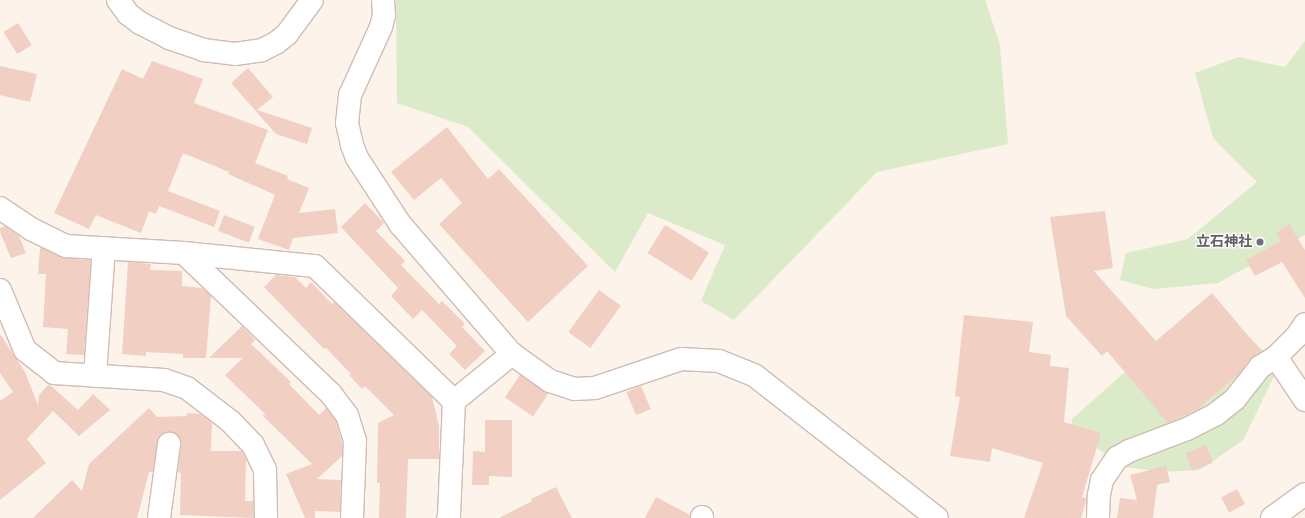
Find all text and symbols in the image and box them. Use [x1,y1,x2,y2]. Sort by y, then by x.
place label: 立石神社 [1196,234,1252,250]
marker: 立石神社 [1255,237,1265,247]

